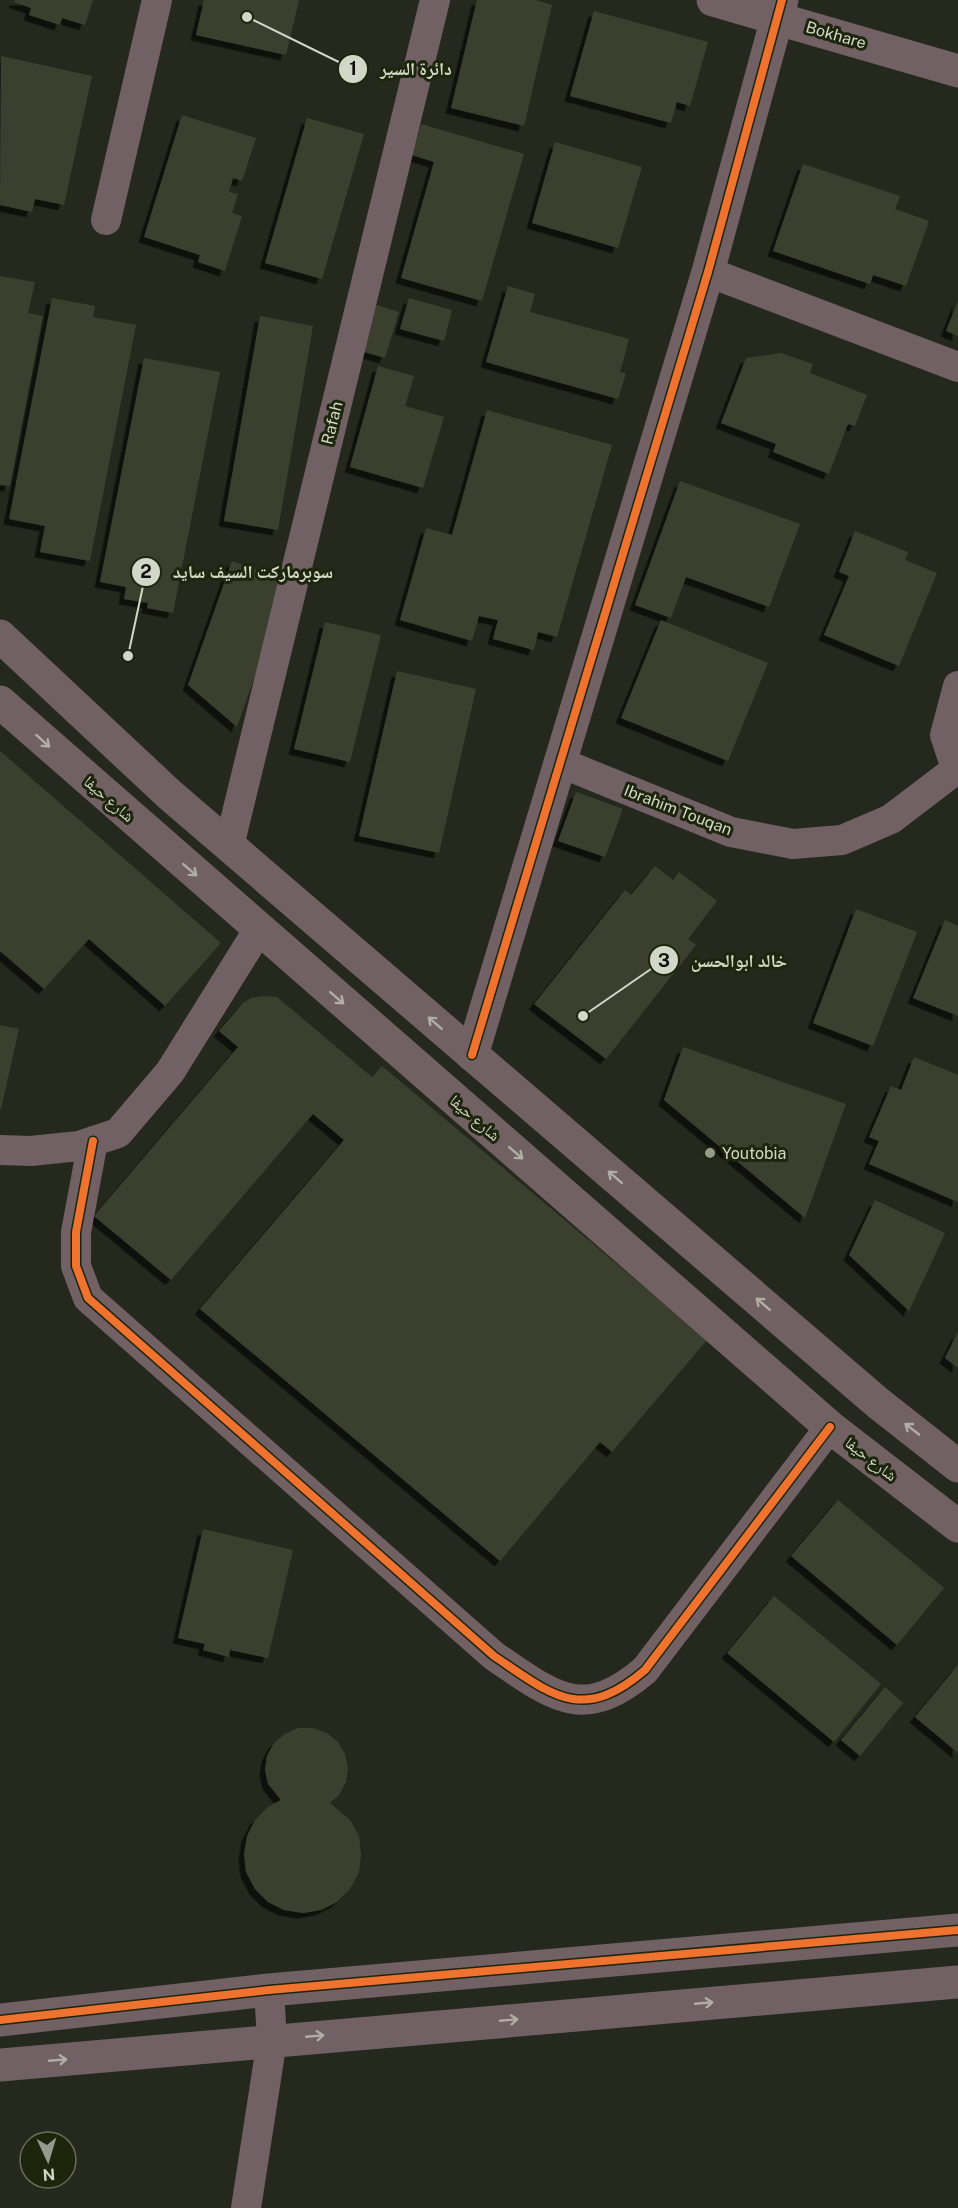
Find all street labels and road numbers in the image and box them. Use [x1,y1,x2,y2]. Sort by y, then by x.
street label: Bokhare [804,17,868,53]
street label: Rafah [317,399,347,447]
street label: شارع حيفا [79,772,138,827]
street label: Ibrahim Touqan [621,781,735,839]
street label: شارع حيفا [445,1091,504,1146]
street label: شارع حيفا [841,1433,901,1486]

